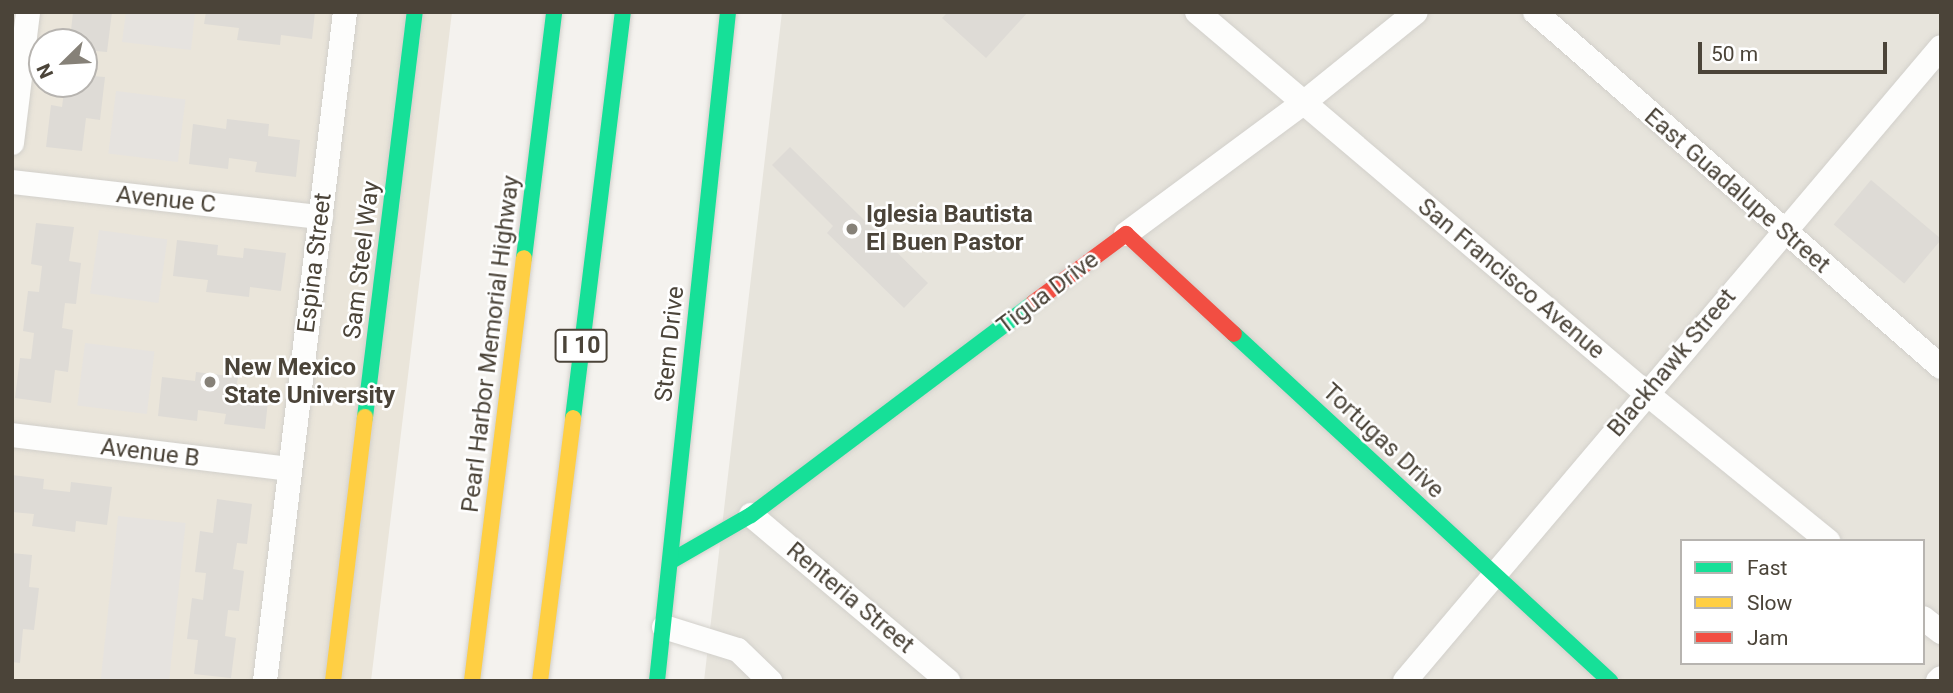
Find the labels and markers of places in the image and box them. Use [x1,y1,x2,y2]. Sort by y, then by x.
place label: Iglesia Bautista El Buen Pastor [866,201,1033,257]
marker: Iglesia Bautista El Buen Pastor [844,221,860,237]
place label: New Mexico State University [224,354,395,410]
marker: New Mexico State University [202,374,218,390]

